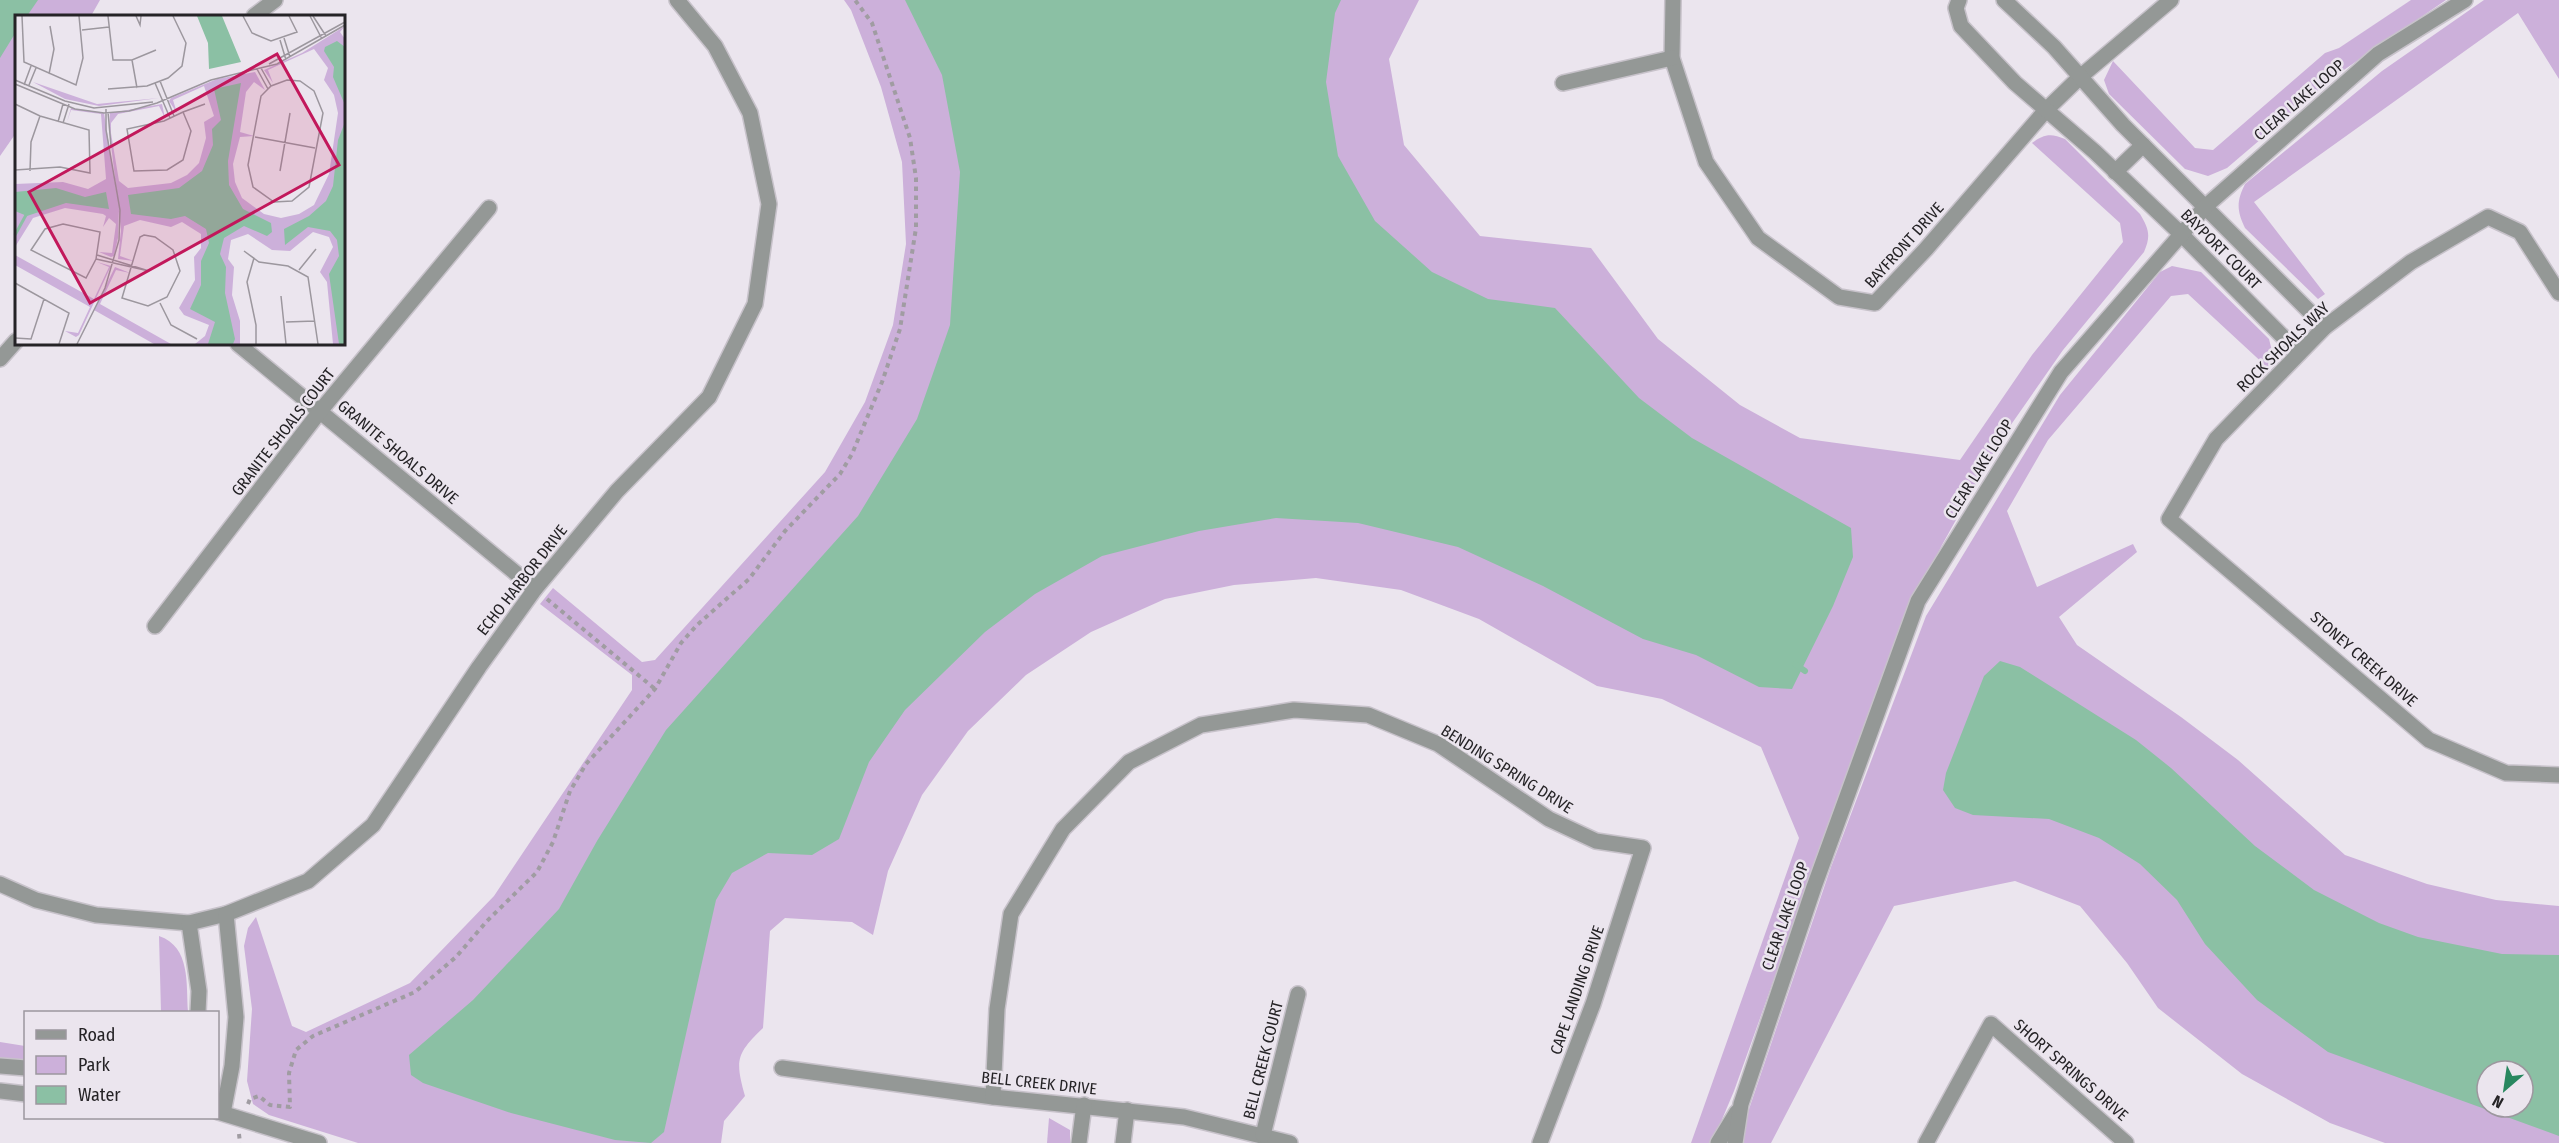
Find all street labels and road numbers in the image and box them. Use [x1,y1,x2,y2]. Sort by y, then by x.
street label: CLEAR LAKE LOOP [2250,56,2348,144]
street label: BAYFRONT DRIVE [1861,198,1947,292]
street label: BAYPORT COURT [2177,205,2265,293]
street label: ROCK SHOALS WAY [2233,298,2333,396]
street label: GRANITE SHOALS COURT [227,364,339,499]
street label: GRANITE SHOALS DRIVE [334,396,462,508]
street label: CLEAR LAKE LOOP [1941,416,2017,522]
street label: ECHO HARBOR DRIVE [473,521,571,639]
street label: STONEY CREEK DRIVE [2307,607,2421,711]
street label: BENDING SPRING DRIVE [1438,721,1576,817]
street label: CLEAR LAKE LOOP [1758,859,1812,973]
street label: CAPE LANDING DRIVE [1546,923,1608,1057]
street label: BELL CREEK COURT [1239,998,1287,1121]
street label: SHORT SPRINGS DRIVE [2010,1015,2132,1125]
street label: BELL CREEK DRIVE [980,1067,1098,1099]

